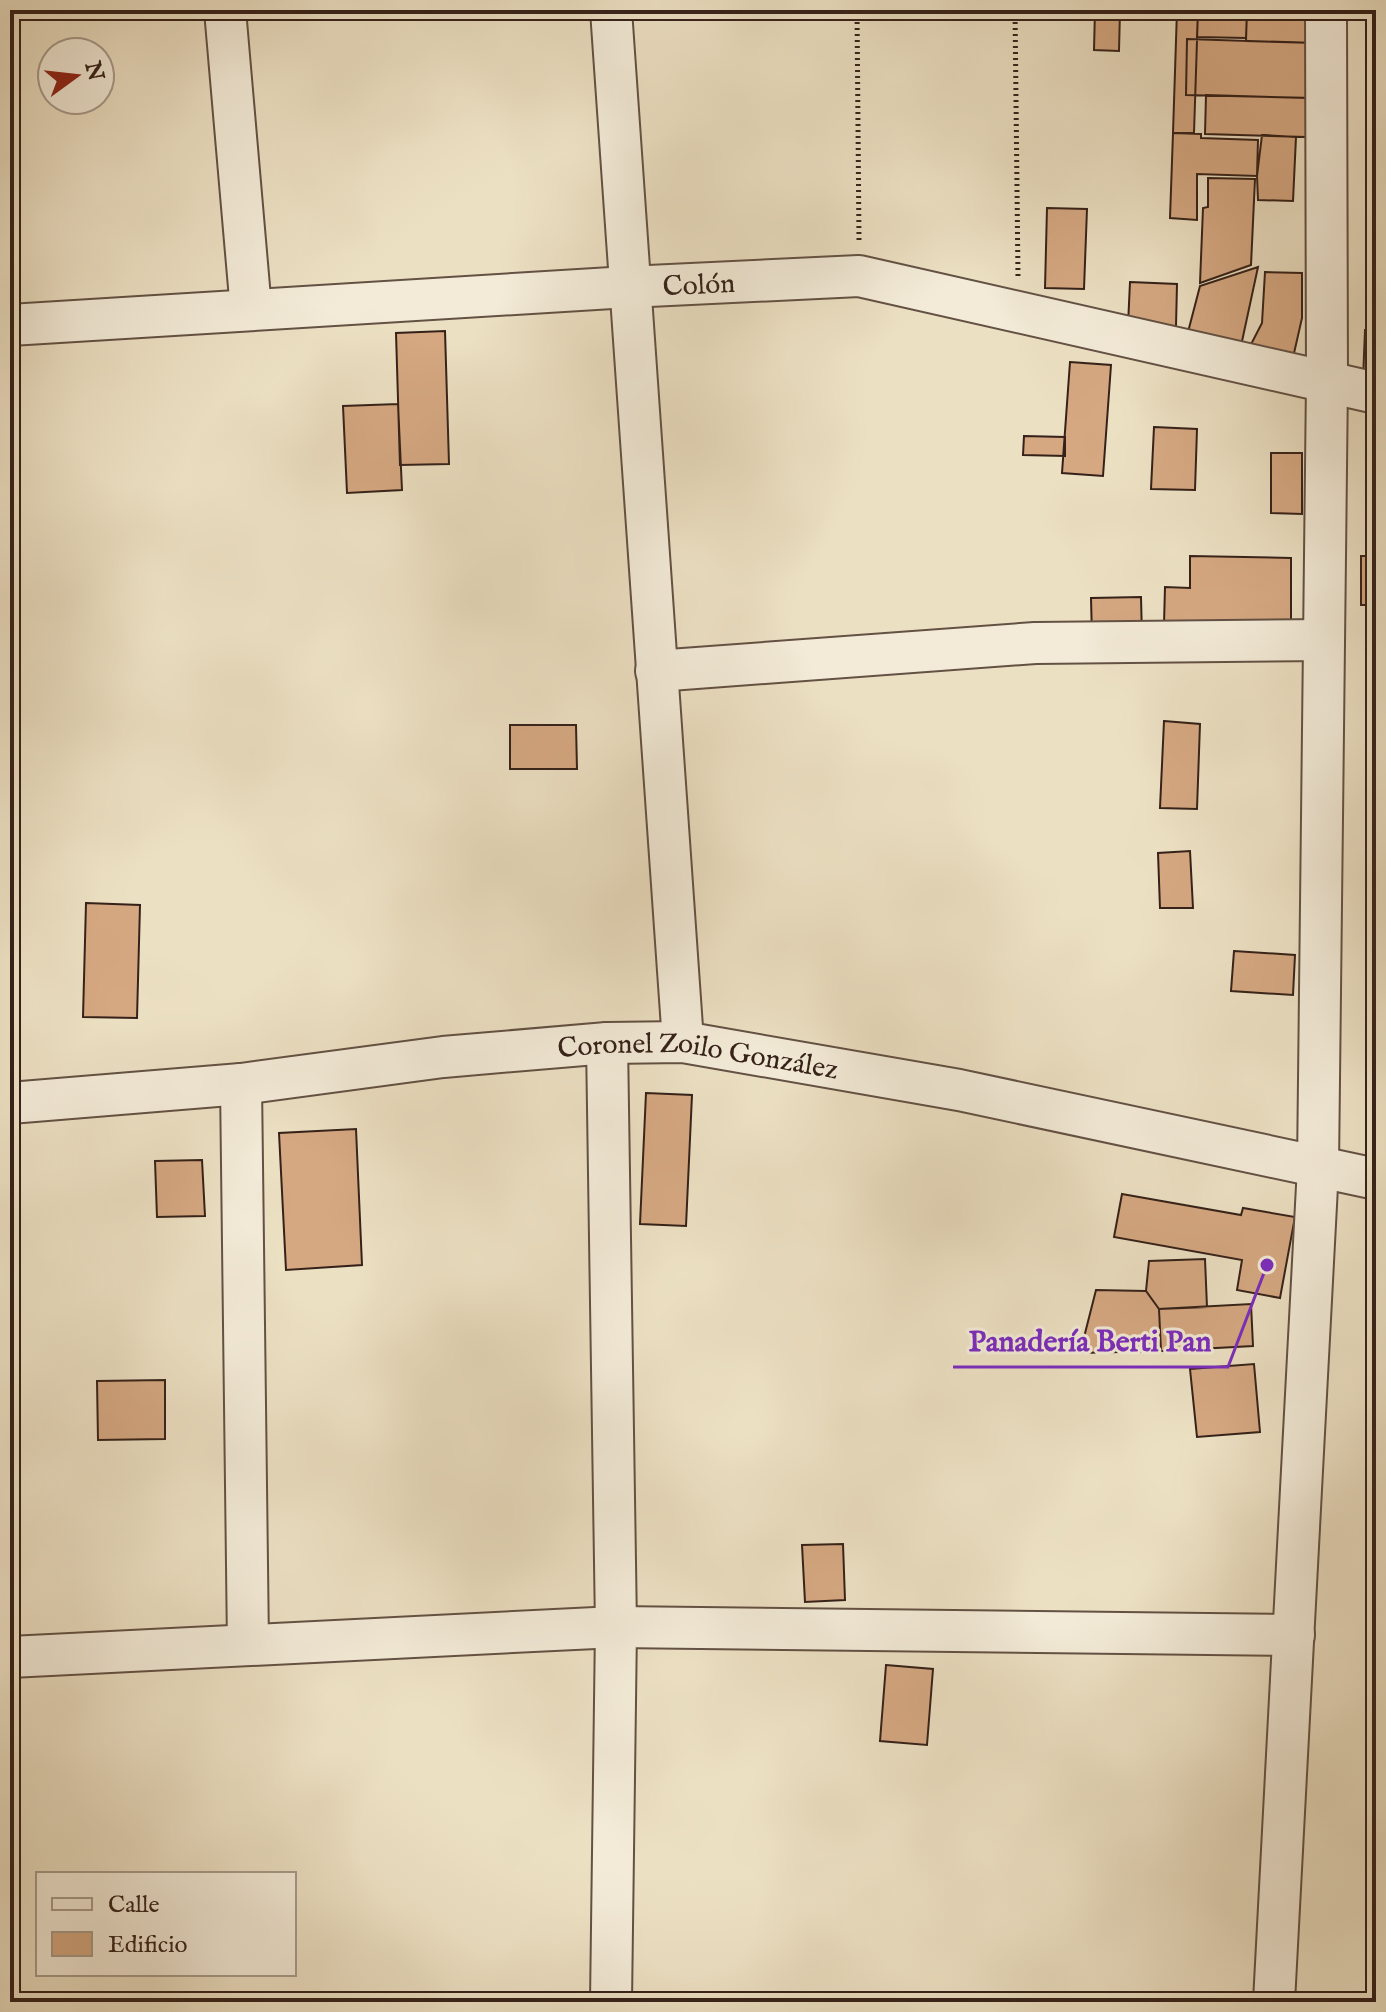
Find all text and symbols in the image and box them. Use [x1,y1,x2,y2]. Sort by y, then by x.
north arrow [36,36,116,116]
text: N [77,58,109,84]
street label: Colón [662,267,736,305]
street label: Coronel Zoilo González [556,1026,841,1089]
callout: Panadería Berti Pan [953,1313,1228,1367]
text: Panadería Berti Pan [969,1324,1212,1362]
legend [36,1872,296,1976]
text: Calle [108,1890,160,1921]
text: Edificio [108,1930,187,1961]

